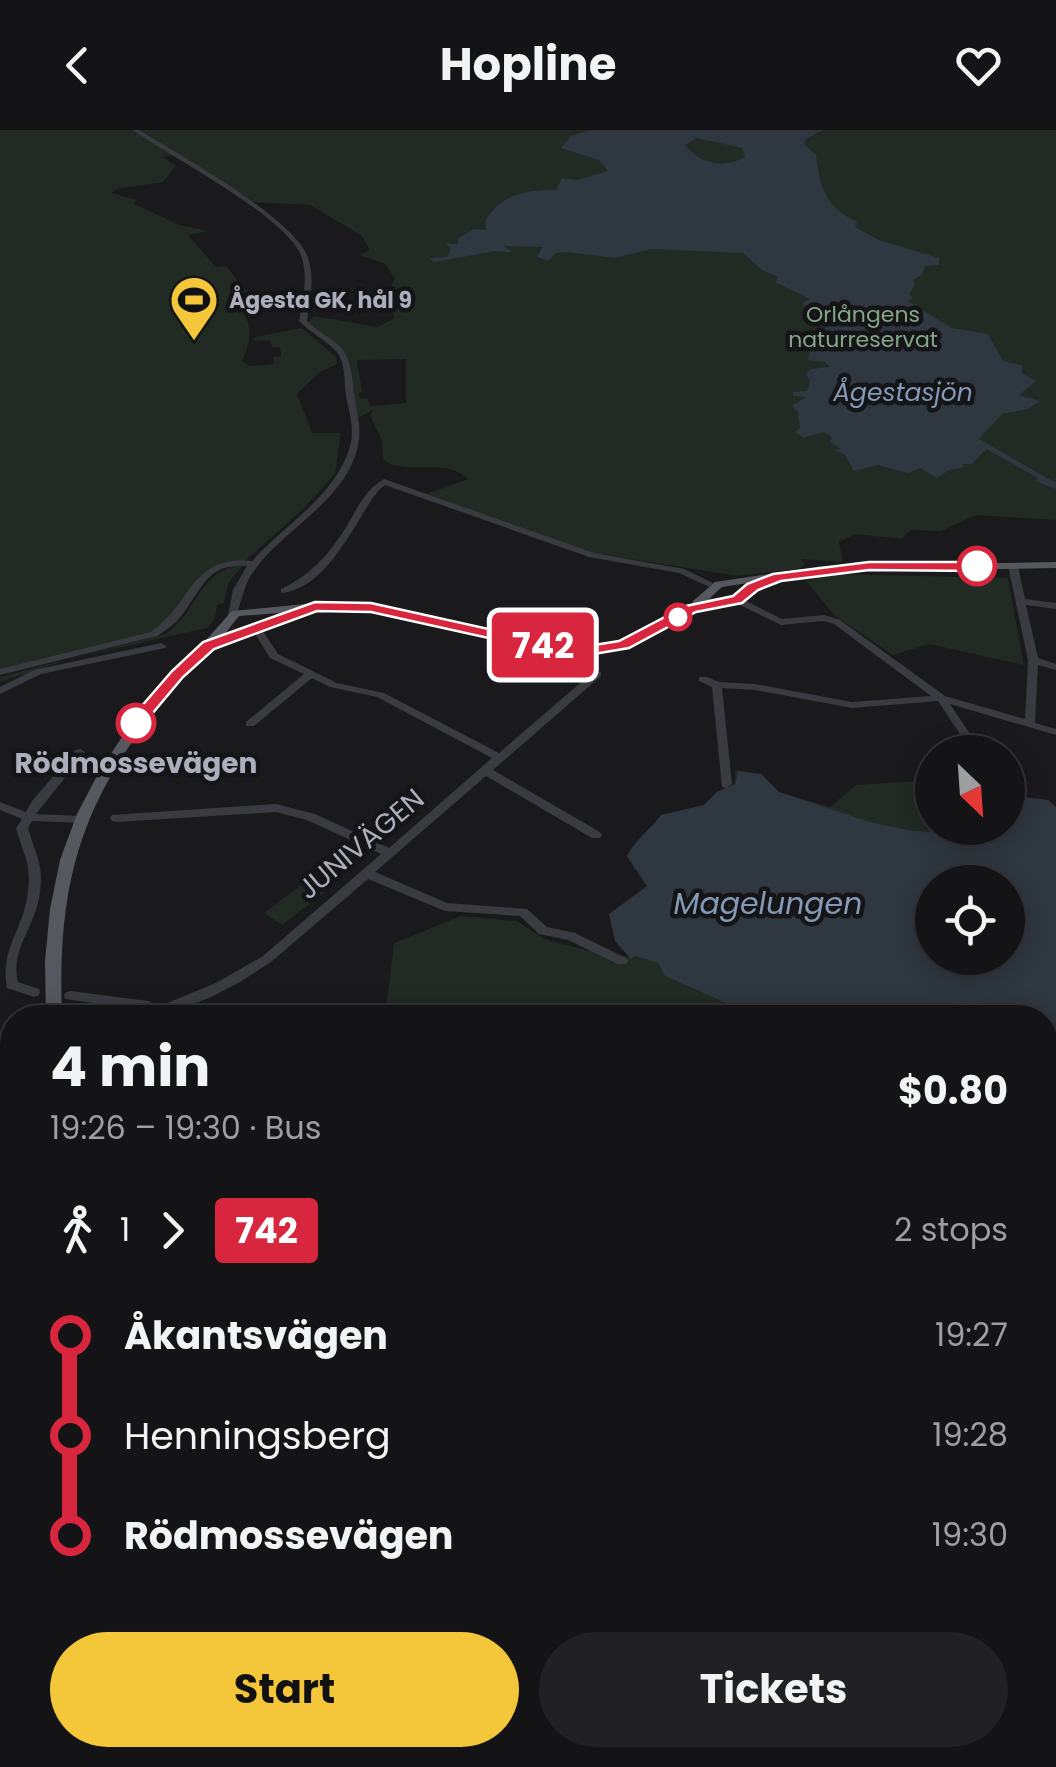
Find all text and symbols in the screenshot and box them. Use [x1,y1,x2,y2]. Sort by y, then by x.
text: Hopline [440,33,616,96]
icon: back [50,38,105,93]
icon: heart [951,38,1006,93]
sports icon: Ågesta GK, hål 9 [168,274,220,342]
place label: Ågesta GK, hål 9 [229,285,412,316]
park label: Orlångens naturreservat [788,299,938,355]
water label: Ågestasjön [832,375,973,410]
unlabelled marker [958,547,996,585]
unlabelled marker [665,604,691,630]
line badge: 742 [486,612,600,678]
text: 742 [512,621,574,670]
marker: Rödmossevägen [117,704,155,742]
north arrow [915,735,1025,845]
map controls [915,735,1025,975]
place label: Rödmossevägen [15,744,257,783]
street label: JUNIVÄGEN [289,780,433,908]
button: locate [915,865,1025,975]
water label: Magelungen [674,882,862,925]
text: 4 min [50,1028,210,1105]
text: $0.80 [898,1064,1008,1117]
text: 19:26 – 19:30 · Bus [50,1105,322,1150]
icon: walk [50,1203,105,1258]
icon: forward [145,1203,200,1258]
text: 742 [235,1206,298,1255]
text: 1 [120,1207,130,1252]
text: 2 stops [894,1207,1008,1252]
text: Åkantsvägen [124,1309,388,1362]
text: 19:27 [935,1312,1008,1357]
text: Henningsberg [124,1409,391,1462]
text: 19:28 [932,1412,1008,1457]
text: Rödmossevägen [124,1509,453,1562]
text: 19:30 [932,1512,1008,1557]
button: Start [50,1632,519,1747]
button: Tickets [539,1632,1008,1747]

